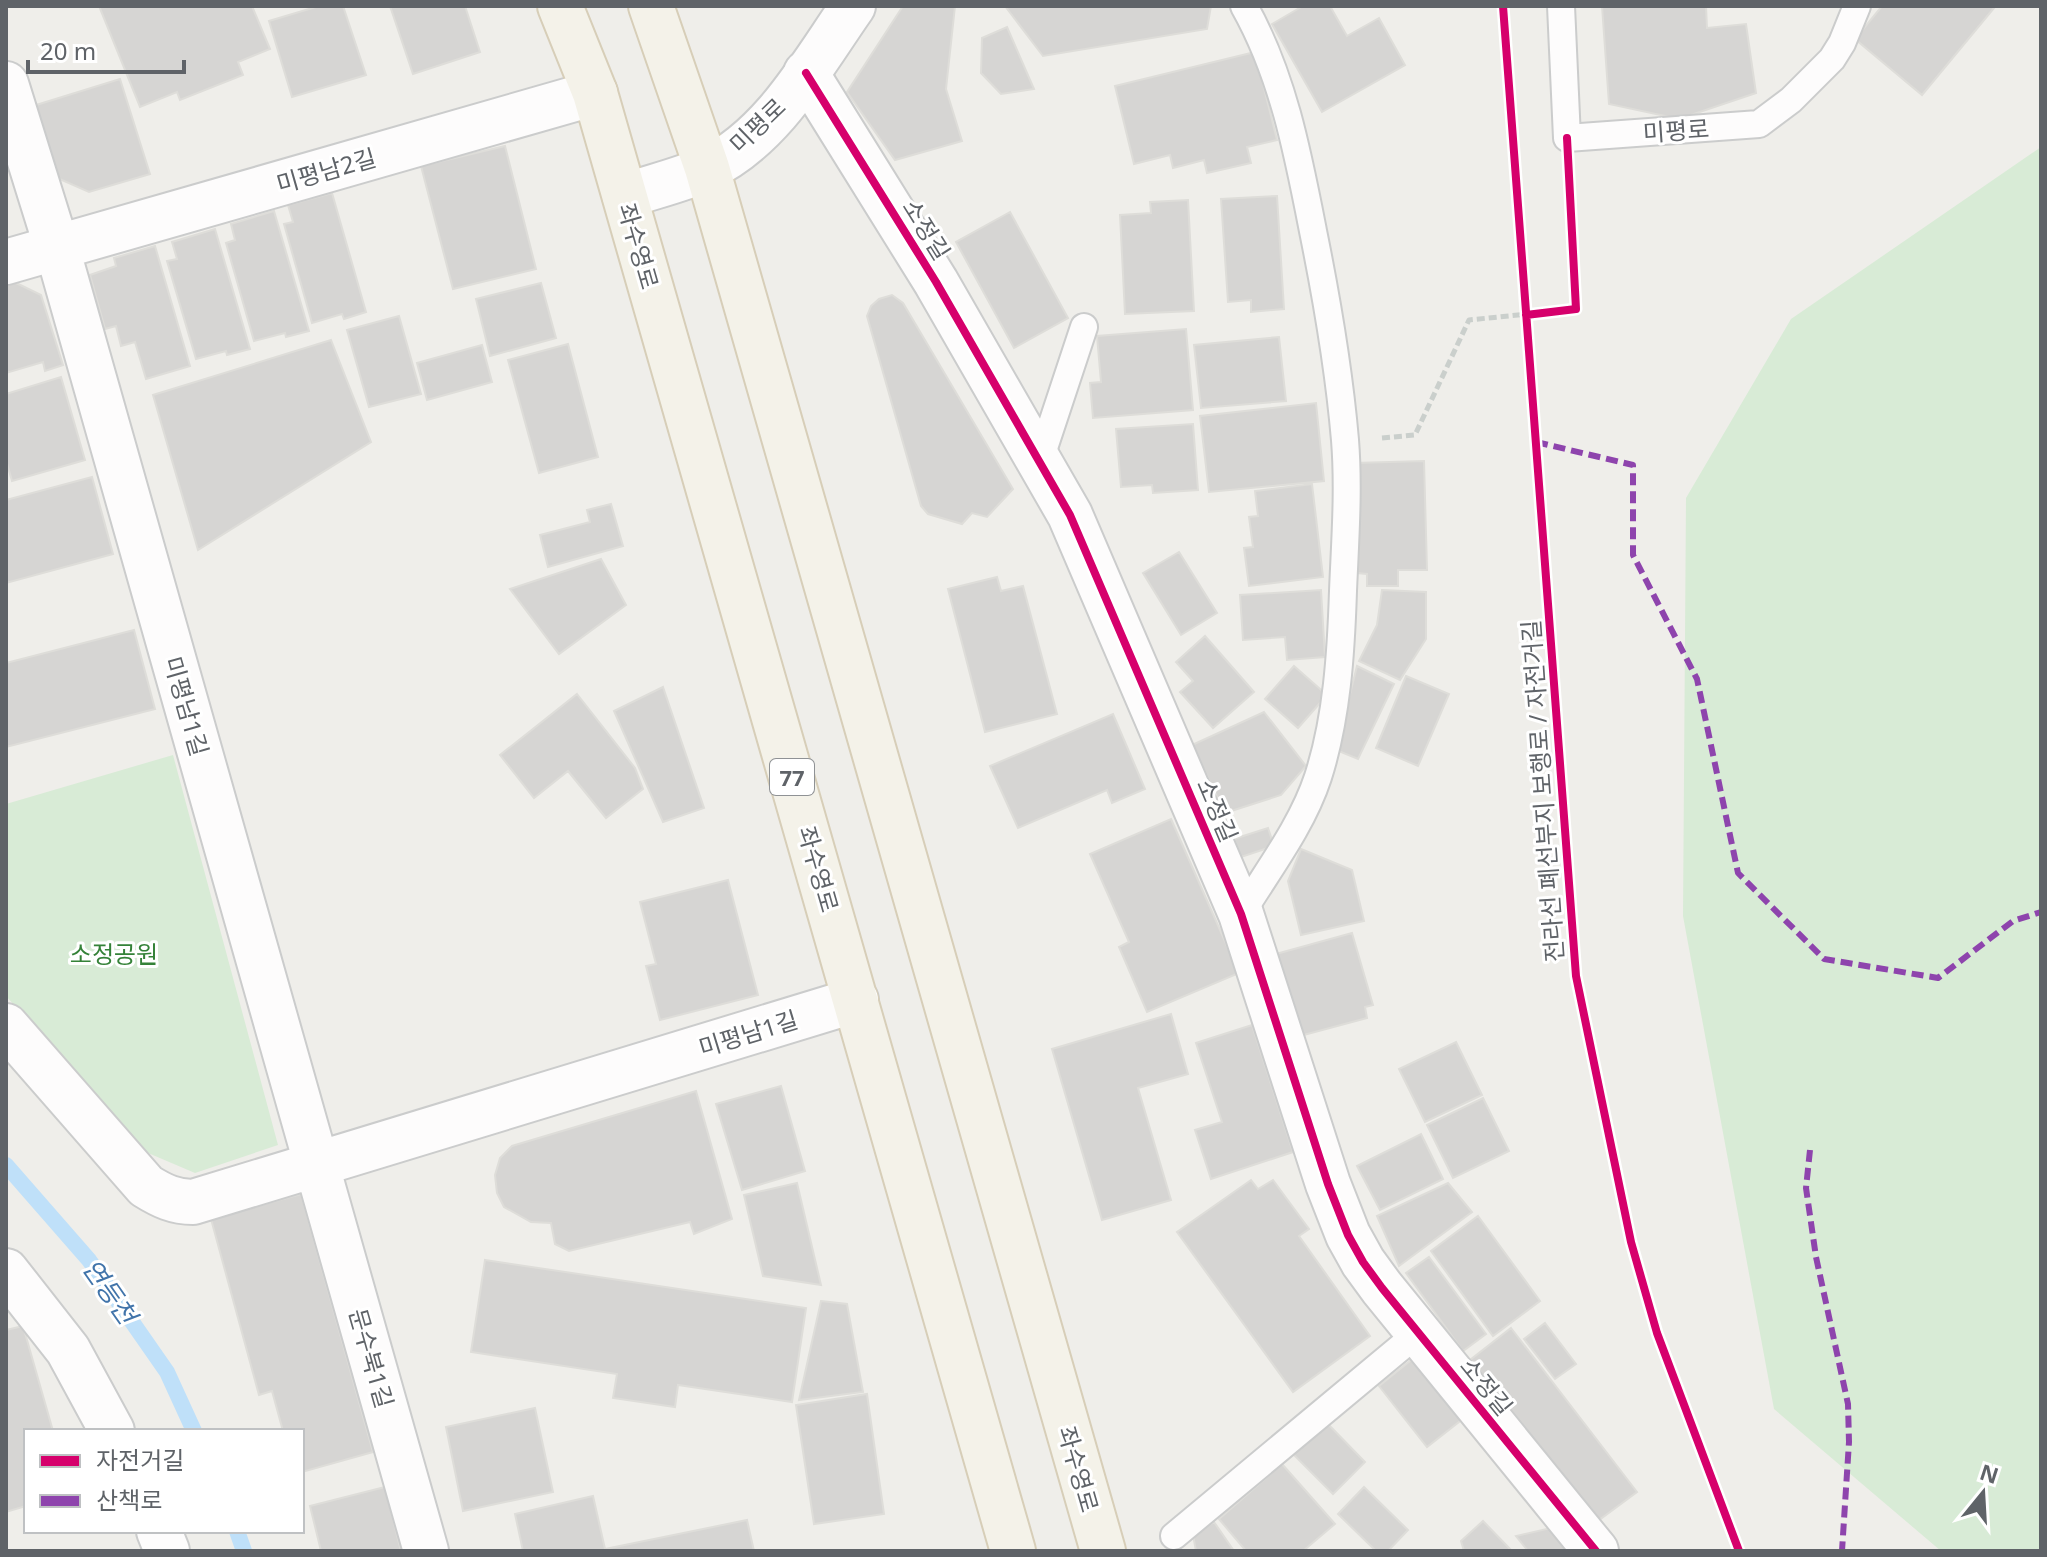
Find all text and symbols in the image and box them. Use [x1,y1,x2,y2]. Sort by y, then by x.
scale bar [28,24,184,74]
text: 20 m [40,34,96,67]
street label: 미평로 [722,90,792,160]
street label: 미평로 [1642,111,1710,149]
street label: 미평남2길 [272,140,380,200]
street label: 소정길 [895,192,959,266]
street label: 좌수영로 [611,199,667,293]
street label: 전라선 폐선부지 보행로 / 자전거길 [1514,619,1570,963]
street label: 미평남1길 [157,652,217,760]
road number: 77 [770,759,814,795]
street label: 소정길 [1190,773,1246,847]
street label: 좌수영로 [791,822,847,916]
park label: 소정공원 [70,937,158,970]
street label: 미평남1길 [694,1002,802,1064]
water label: 연등천 [75,1251,147,1333]
street label: 문수북1길 [342,1304,402,1412]
street label: 소정길 [1453,1350,1521,1422]
street label: 좌수영로 [1051,1422,1107,1516]
legend [24,1429,304,1533]
text: 자전거길 [96,1443,184,1476]
north arrow [1943,1453,2023,1533]
text: N [1976,1456,2003,1490]
text: 산책로 [96,1483,162,1516]

